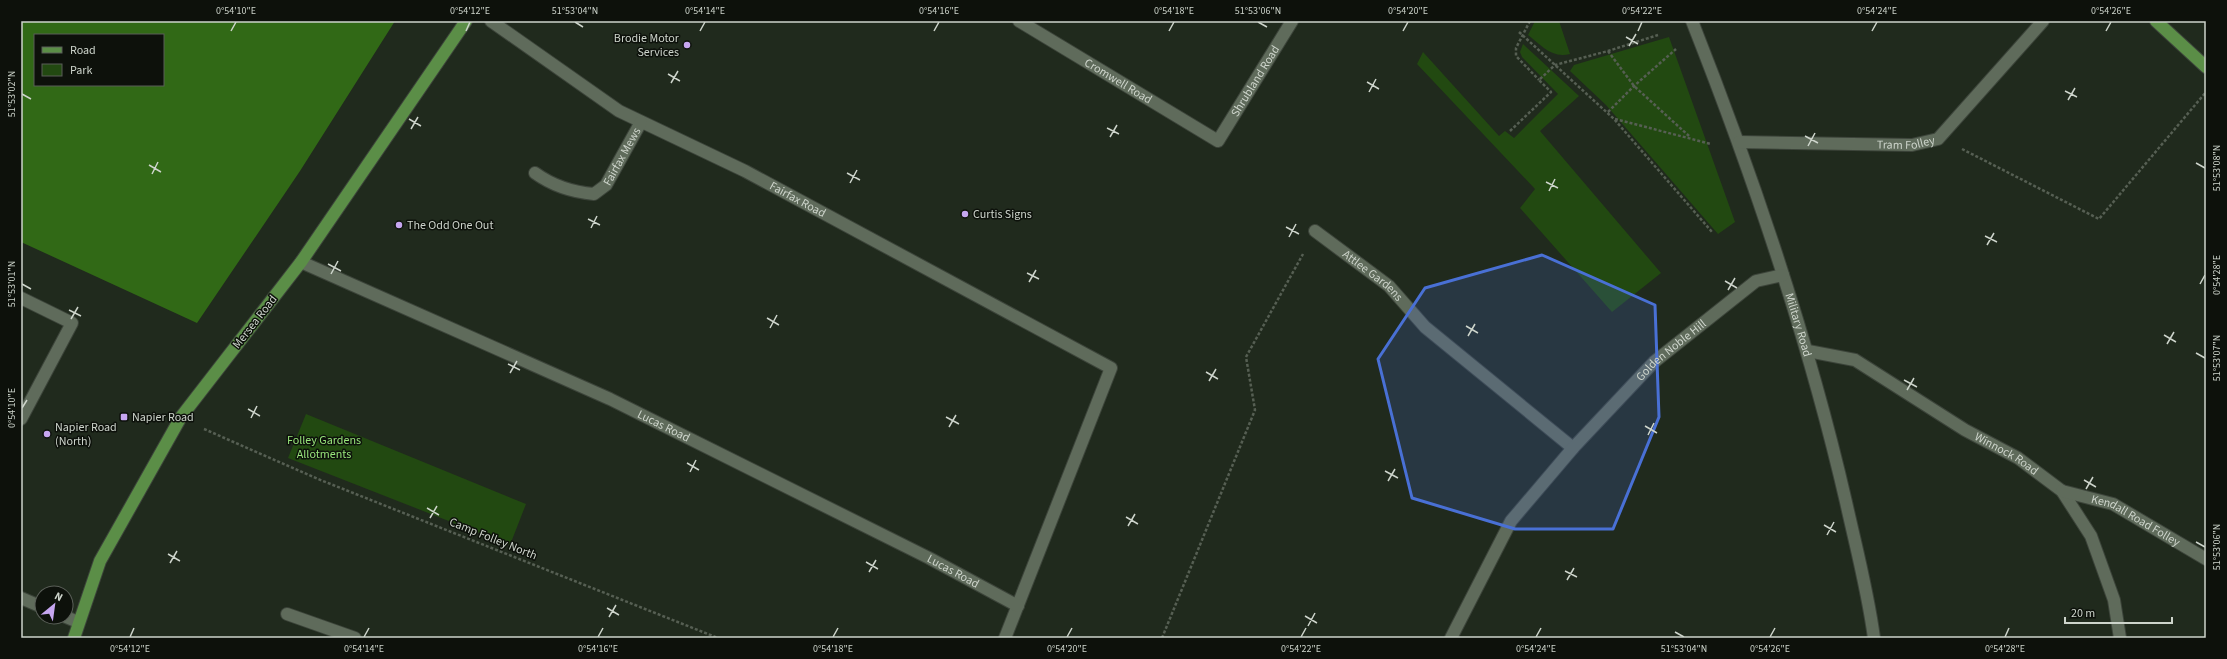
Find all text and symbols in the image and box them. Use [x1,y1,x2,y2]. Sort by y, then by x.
text: 0°54'10"E [216,4,256,18]
text: 0°54'12"E [450,4,490,18]
text: 51°53'04"N [552,4,598,18]
text: 0°54'14"E [685,4,725,18]
text: 0°54'16"E [919,4,959,18]
text: 0°54'18"E [1154,4,1194,18]
text: 51°53'06"N [1235,4,1281,18]
text: 0°54'20"E [1388,4,1428,18]
text: 0°54'22"E [1622,4,1662,18]
text: 0°54'24"E [1857,4,1897,18]
text: 0°54'26"E [2091,4,2131,18]
place label: Brodie Motor Services [614,30,680,61]
legend [34,34,164,86]
marker: Brodie Motor Services [682,40,692,50]
text: Road [70,42,96,59]
street label: Shrubland Road [1227,42,1284,120]
street label: Cromwell Road [1081,54,1155,108]
text: Park [70,62,92,79]
text: 51°53'02"N [5,71,19,117]
street label: Fairfax Mews [599,124,645,189]
street label: Tram Folley [1877,131,1937,154]
text: 51°53'08"N [2210,145,2224,191]
street label: Fairfax Road [767,177,829,222]
place label: Curtis Signs [973,206,1032,223]
marker: Curtis Signs [960,209,970,219]
place label: The Odd One Out [407,217,493,234]
marker: The Odd One Out [394,220,404,230]
street label: Attlee Gardens [1339,246,1407,305]
text: 0°54'28"E [2210,255,2224,295]
text: 51°53'01"N [5,261,19,307]
street label: Military Road [1781,291,1816,359]
street label: Mersea Road [229,292,281,352]
street label: Golden Noble Hill [1632,315,1710,385]
text: 51°53'07"N [2210,335,2224,381]
text: 0°54'10"E [5,388,19,428]
street label: Lucas Road [634,405,693,446]
place label: Napier Road [132,409,194,426]
marker: Napier Road [119,412,129,422]
place label: Napier Road (North) [55,419,117,450]
street label: Winnock Road [1972,428,2042,479]
marker: Napier Road (North) [42,429,52,439]
park label: Folley Gardens Allotments [287,432,361,463]
street label: Kendall Road Folley [2090,490,2184,551]
street label: Camp Folley North [447,514,539,564]
text: 51°53'06"N [2210,524,2224,570]
street label: Lucas Road [924,550,982,592]
north arrow [34,585,74,625]
text: N [52,588,65,605]
scale bar [2065,599,2172,625]
text: 20 m [2071,605,2095,622]
text: 0°54'12"E [110,642,150,656]
text: 0°54'14"E [344,642,384,656]
text: 0°54'16"E [578,642,618,656]
text: 0°54'18"E [813,642,853,656]
text: 0°54'20"E [1047,642,1087,656]
text: 0°54'22"E [1281,642,1321,656]
text: 0°54'24"E [1516,642,1556,656]
text: 51°53'04"N [1661,642,1707,656]
text: 0°54'26"E [1750,642,1790,656]
text: 0°54'28"E [1985,642,2025,656]

